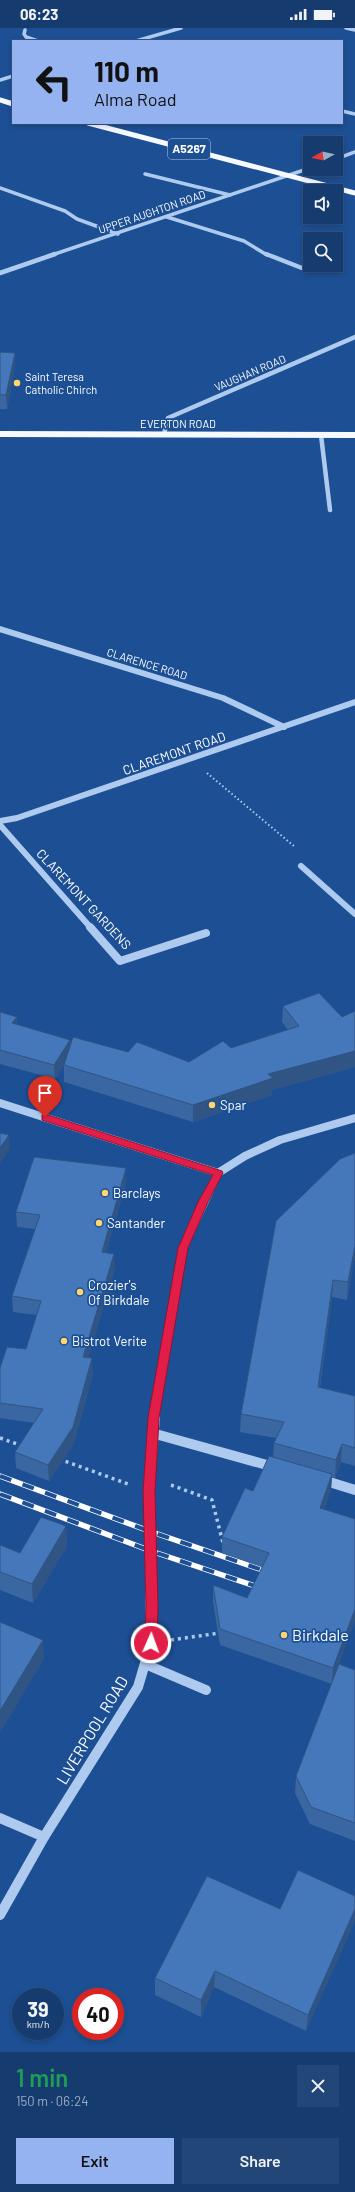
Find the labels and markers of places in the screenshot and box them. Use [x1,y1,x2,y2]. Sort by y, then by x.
place label: Saint Teresa Catholic Chirch [25,370,97,396]
marker: Saint Teresa Catholic Chirch [12,378,22,388]
pin [28,1076,62,1117]
place label: Spar [220,1097,246,1113]
marker: Spar [207,1100,217,1110]
place label: Barclays [113,1185,161,1201]
marker: Barclays [100,1188,110,1198]
place label: Santander [107,1215,166,1231]
marker: Santander [94,1218,104,1228]
place label: Crozier's Of Birkdale [88,1277,150,1308]
marker: Crozier's Of Birkdale [75,1287,85,1297]
place label: Bistrot Verite [72,1333,147,1349]
marker: Bistrot Verite [59,1336,69,1346]
place label: Birkdale [292,1625,349,1644]
marker: Birkdale [279,1630,289,1640]

